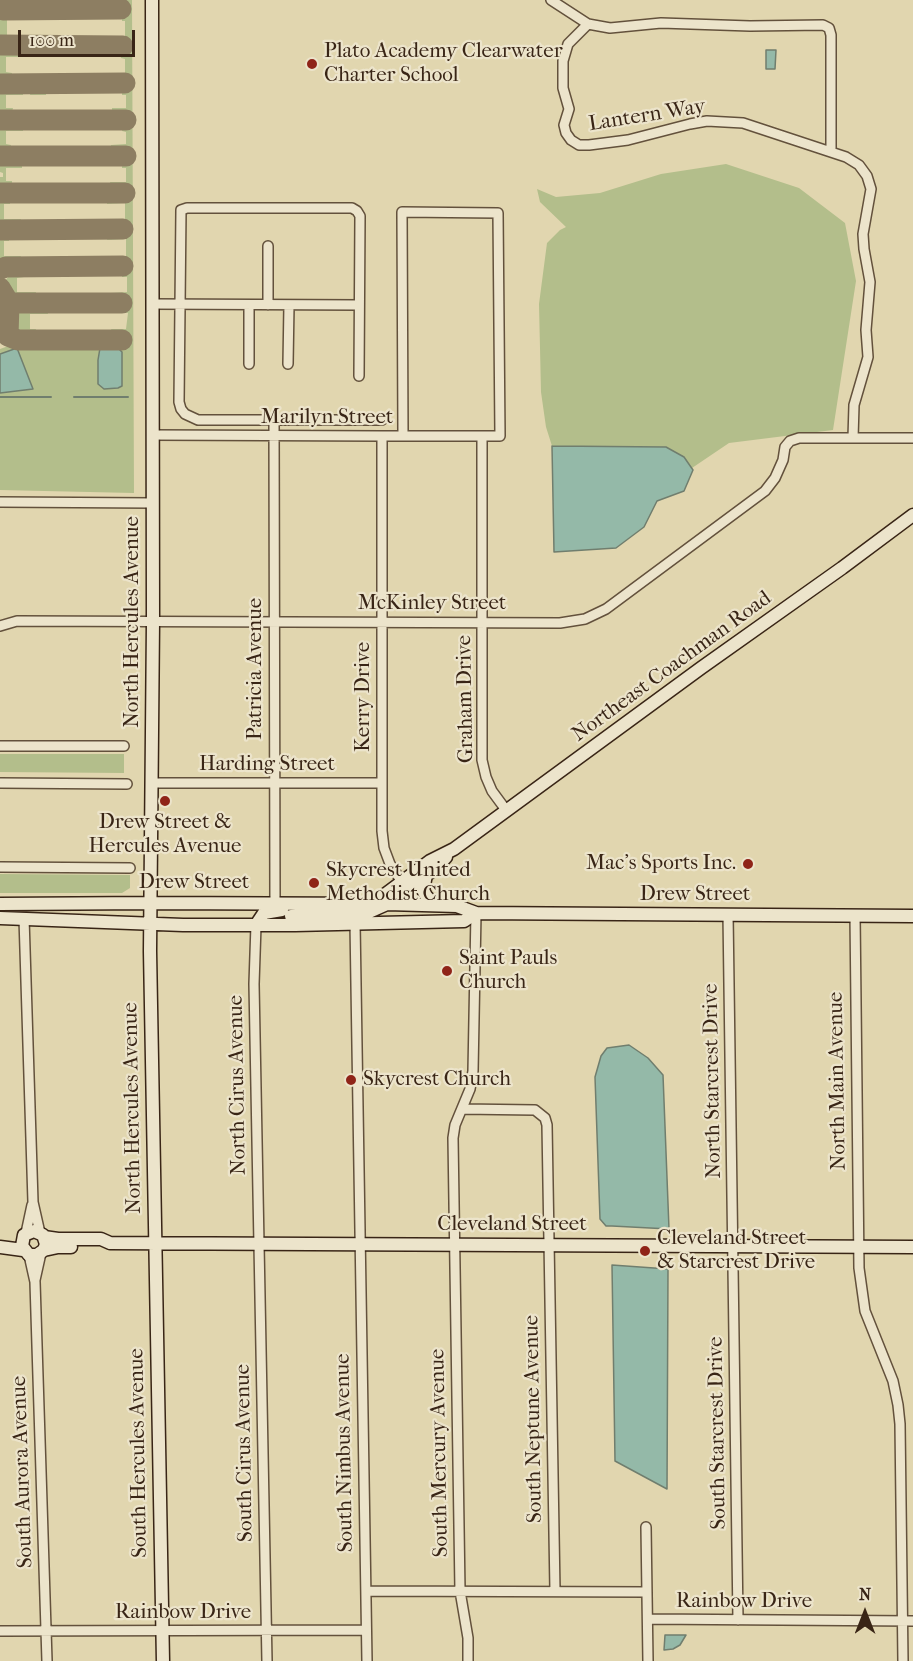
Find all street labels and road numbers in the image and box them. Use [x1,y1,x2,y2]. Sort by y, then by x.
street label: Lantern Way [587,94,707,138]
street label: Marilyn Street [261,405,393,431]
street label: North Hercules Avenue [120,516,146,728]
street label: Northeast Coachman Road [567,586,777,748]
street label: McKinley Street [358,591,506,617]
street label: Patricia Avenue [243,598,269,740]
street label: Graham Drive [452,635,480,763]
street label: Kerry Drive [351,642,377,752]
street label: Harding Street [199,752,335,778]
street label: Drew Street [139,870,249,896]
street label: Drew Street [640,882,750,908]
street label: North Starcrest Drive [699,983,727,1179]
street label: North Main Avenue [824,992,852,1170]
street label: North Cirus Avenue [224,995,252,1175]
street label: North Hercules Avenue [119,1002,147,1214]
street label: Cleveland Street [437,1212,587,1238]
street label: South Neptune Avenue [520,1315,548,1523]
street label: South Starcrest Drive [704,1336,732,1530]
street label: South Hercules Avenue [125,1348,153,1558]
street label: South Mercury Avenue [426,1348,454,1558]
street label: South Nimbus Avenue [331,1353,359,1553]
street label: South Cirus Avenue [231,1364,259,1542]
street label: South Aurora Avenue [7,1375,39,1569]
street label: Rainbow Drive [676,1589,812,1615]
street label: Rainbow Drive [115,1600,251,1626]

